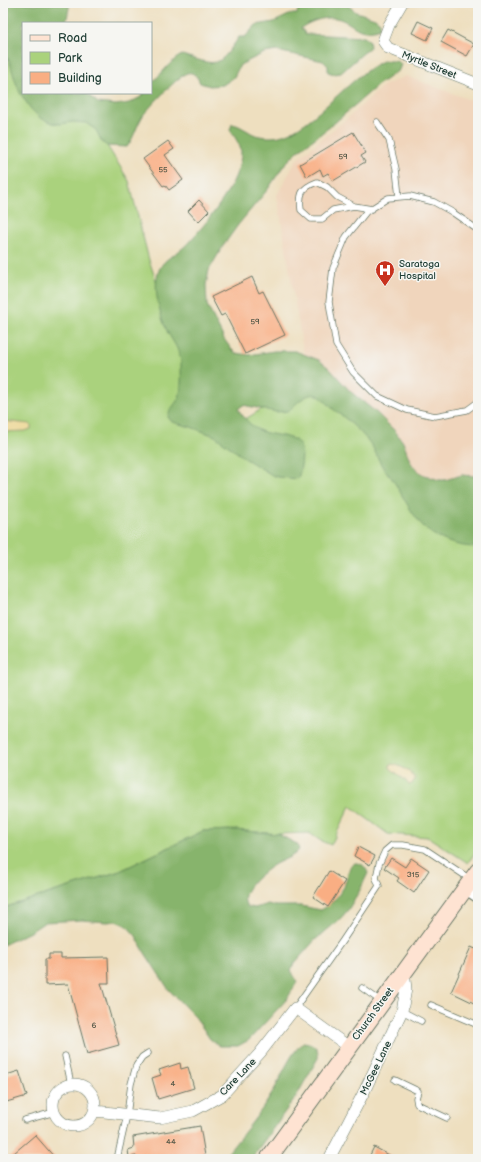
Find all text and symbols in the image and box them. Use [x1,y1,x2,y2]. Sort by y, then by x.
legend [22,22,152,94]
text: Road [58,31,87,46]
street label: Myrtle Street [400,49,458,81]
text: Park [58,51,82,66]
text: Building [58,71,102,86]
house number: 59 [338,152,348,161]
house number: 55 [158,165,168,174]
place label: Saratoga Hospital [399,258,440,282]
hospital icon: Saratoga Hospital [374,259,396,287]
house number: 59 [250,317,260,326]
house number: 315 [407,870,420,879]
street label: Church Street [350,985,396,1043]
house number: 6 [92,1021,97,1030]
street label: McGee Lane [358,1039,394,1097]
street label: Care Lane [217,1056,259,1098]
house number: 4 [171,1079,176,1088]
house number: 44 [166,1137,176,1146]

